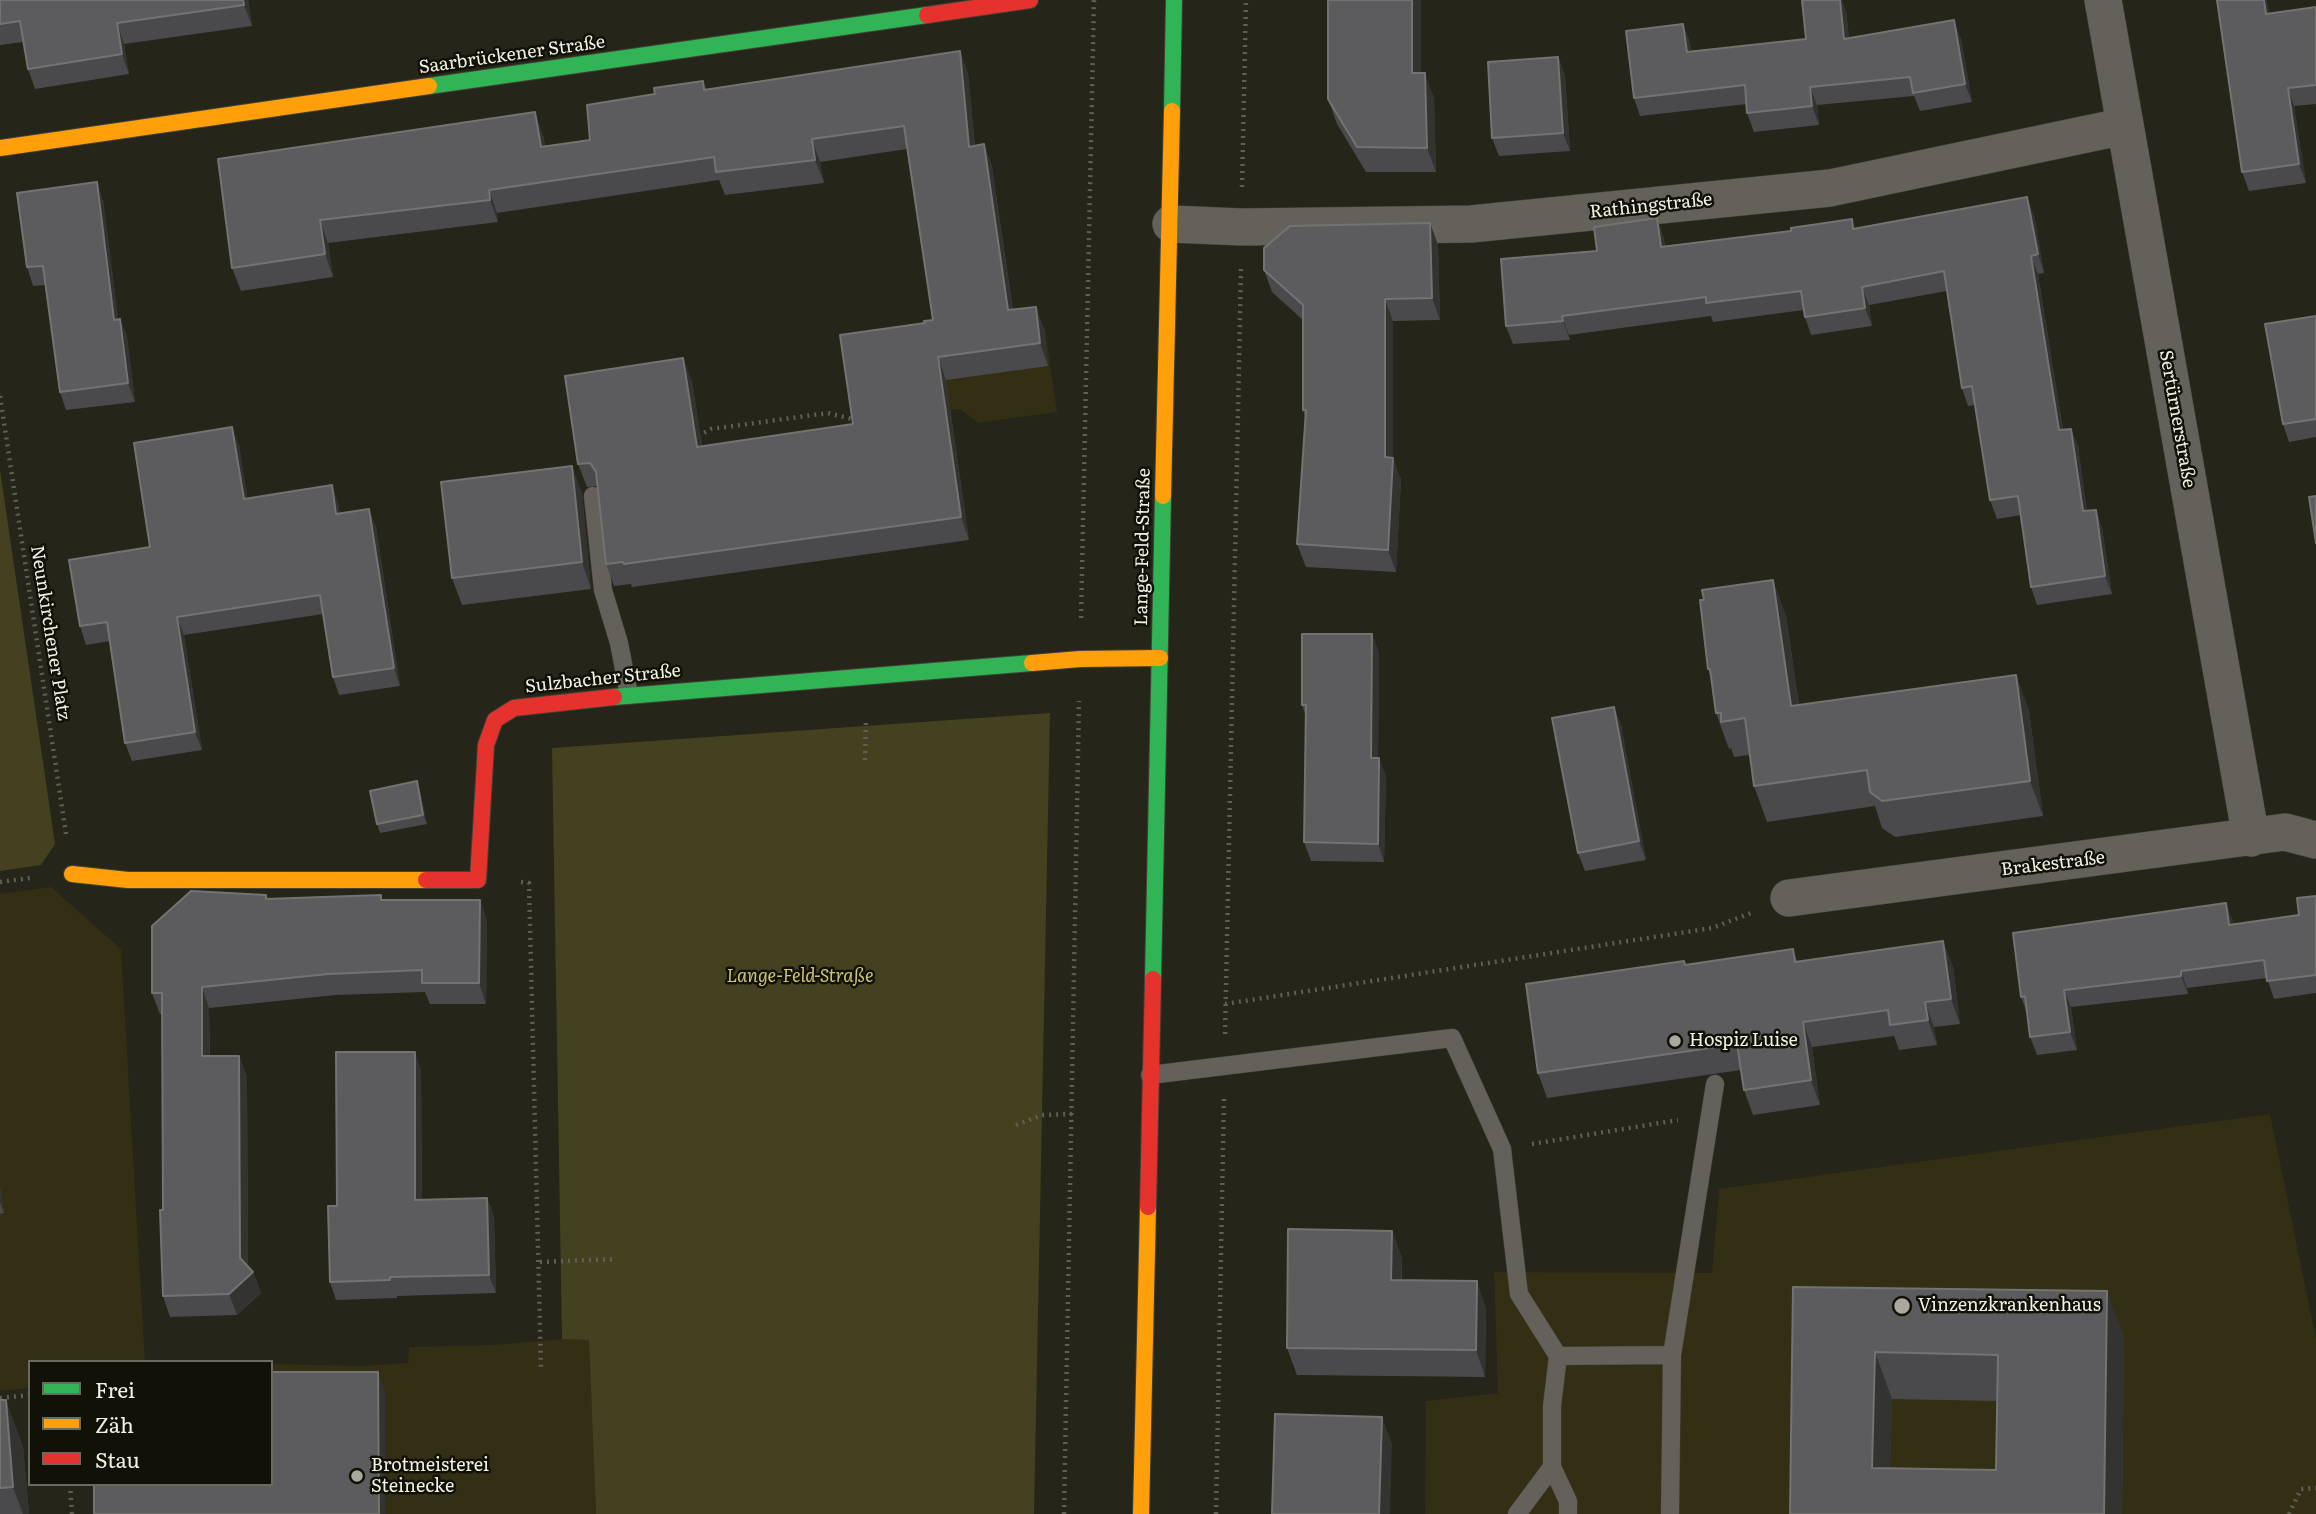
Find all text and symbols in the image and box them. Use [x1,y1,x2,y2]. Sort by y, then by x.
street label: Saarbrückener Straße [418,31,606,79]
street label: Rathingstraße [1589,189,1713,223]
street label: Sertürnerstraße [2154,348,2200,490]
street label: Lange-Feld-Straße [1131,468,1155,626]
street label: Neunkirchener Platz [25,544,75,722]
street label: Sulzbacher Straße [524,660,682,698]
street label: Brakestraße [2000,847,2106,881]
park label: Lange-Feld-Straße [726,966,874,988]
place label: Hospiz Luise [1689,1030,1798,1052]
marker: Hospiz Luise [1667,1033,1683,1049]
place label: Vinzenzkrankenhaus [1918,1295,2101,1317]
marker: Vinzenzkrankenhaus [1892,1296,1912,1316]
legend [28,1360,273,1486]
text: Frei [95,1373,135,1404]
text: Zäh [95,1408,134,1439]
text: Stau [95,1443,140,1474]
place label: Brotmeisterei Steinecke [371,1455,489,1498]
marker: Brotmeisterei Steinecke [349,1468,365,1484]

